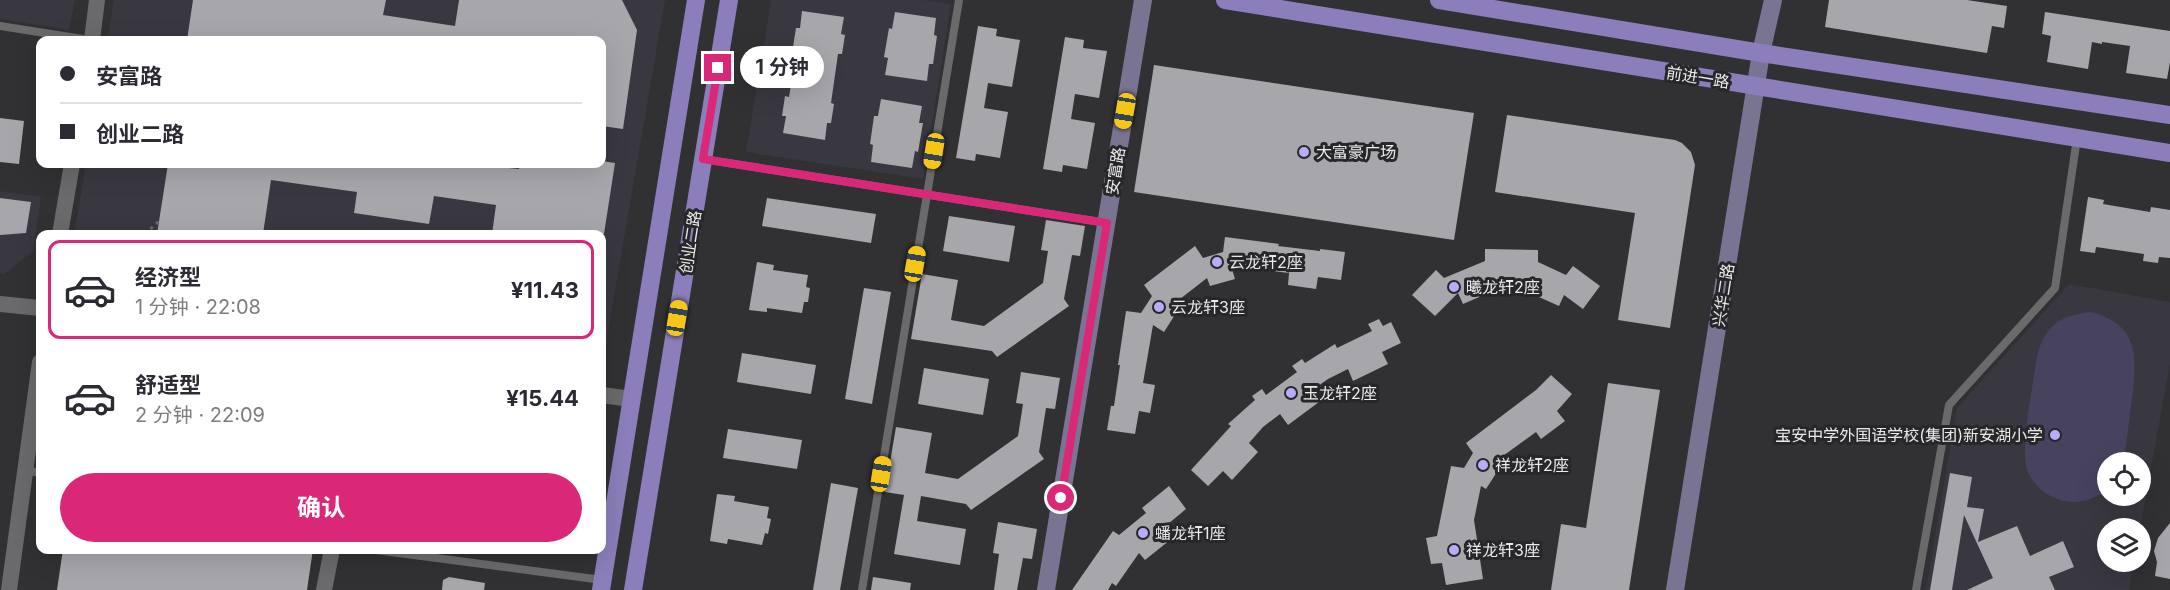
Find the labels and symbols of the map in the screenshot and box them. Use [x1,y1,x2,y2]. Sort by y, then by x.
callout: 1 分钟 [739,47,823,89]
route end [704,54,731,81]
street label: 前进一路 [1665,62,1731,92]
car [1113,92,1137,130]
car [922,132,946,170]
place label: 大富豪广场 [1316,142,1396,162]
marker: 大富豪广场 [1297,145,1311,159]
street label: 安富路 [1101,146,1129,196]
street label: 创业二路 [675,209,705,275]
car [903,245,927,283]
place label: 云龙轩2座 [1229,252,1303,272]
marker: 云龙轩2座 [1210,255,1224,269]
street label: 兴华二路 [1708,262,1738,328]
place label: 曦龙轩2座 [1466,277,1540,297]
marker: 曦龙轩2座 [1447,280,1461,294]
place label: 云龙轩3座 [1171,297,1245,317]
car [665,299,689,337]
marker: 云龙轩3座 [1152,300,1166,314]
place label: 玉龙轩2座 [1303,383,1377,403]
marker: 玉龙轩2座 [1284,386,1298,400]
place label: 宝安中学外国语学校(集团)新安湖小学 [1775,425,2043,445]
marker: 宝安中学外国语学校(集团)新安湖小学 [2048,428,2062,442]
car [869,455,893,493]
place label: 祥龙轩2座 [1495,455,1569,475]
marker: 祥龙轩2座 [1476,458,1490,472]
route start [1047,484,1074,511]
place label: 蟠龙轩1座 [1155,523,1226,543]
marker: 蟠龙轩1座 [1136,526,1150,540]
place label: 祥龙轩3座 [1466,540,1540,560]
marker: 祥龙轩3座 [1447,543,1461,557]

